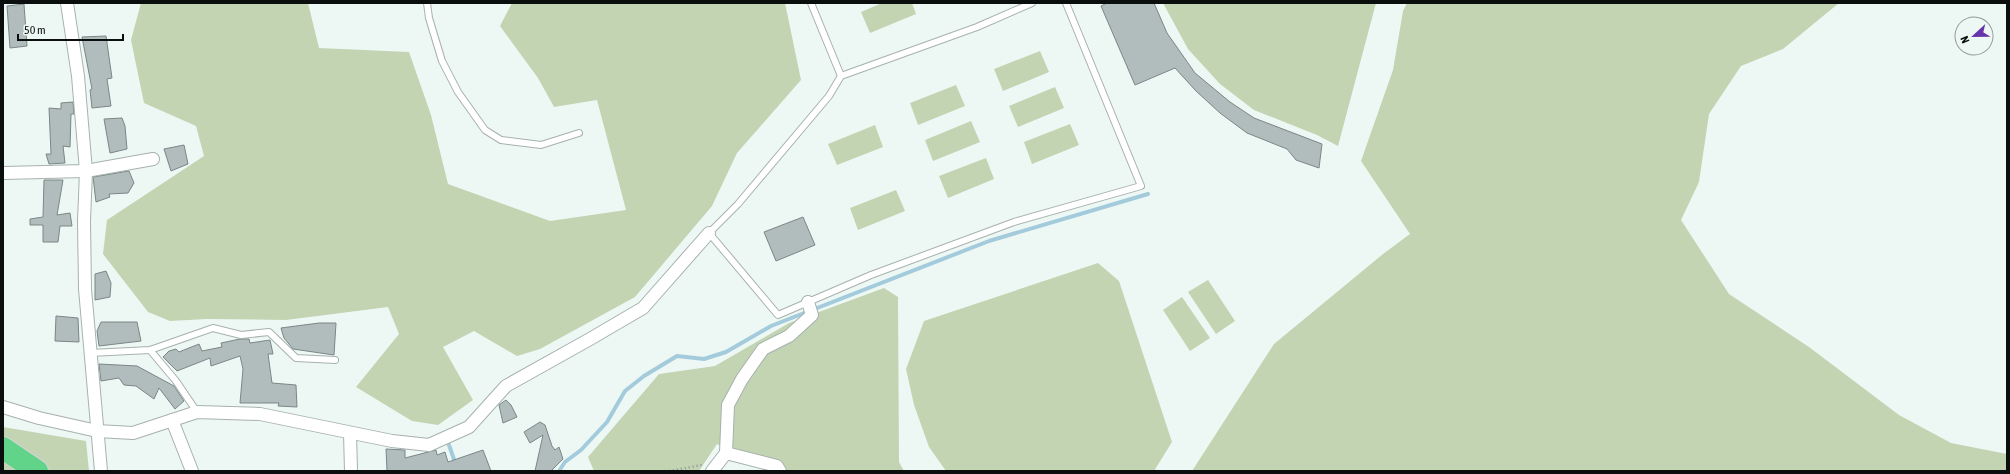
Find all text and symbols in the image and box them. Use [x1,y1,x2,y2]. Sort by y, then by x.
scale bar [18,16,123,42]
north arrow [1954,16,1994,56]
text: 50 m [24,23,46,37]
text: N [1958,34,1972,45]

